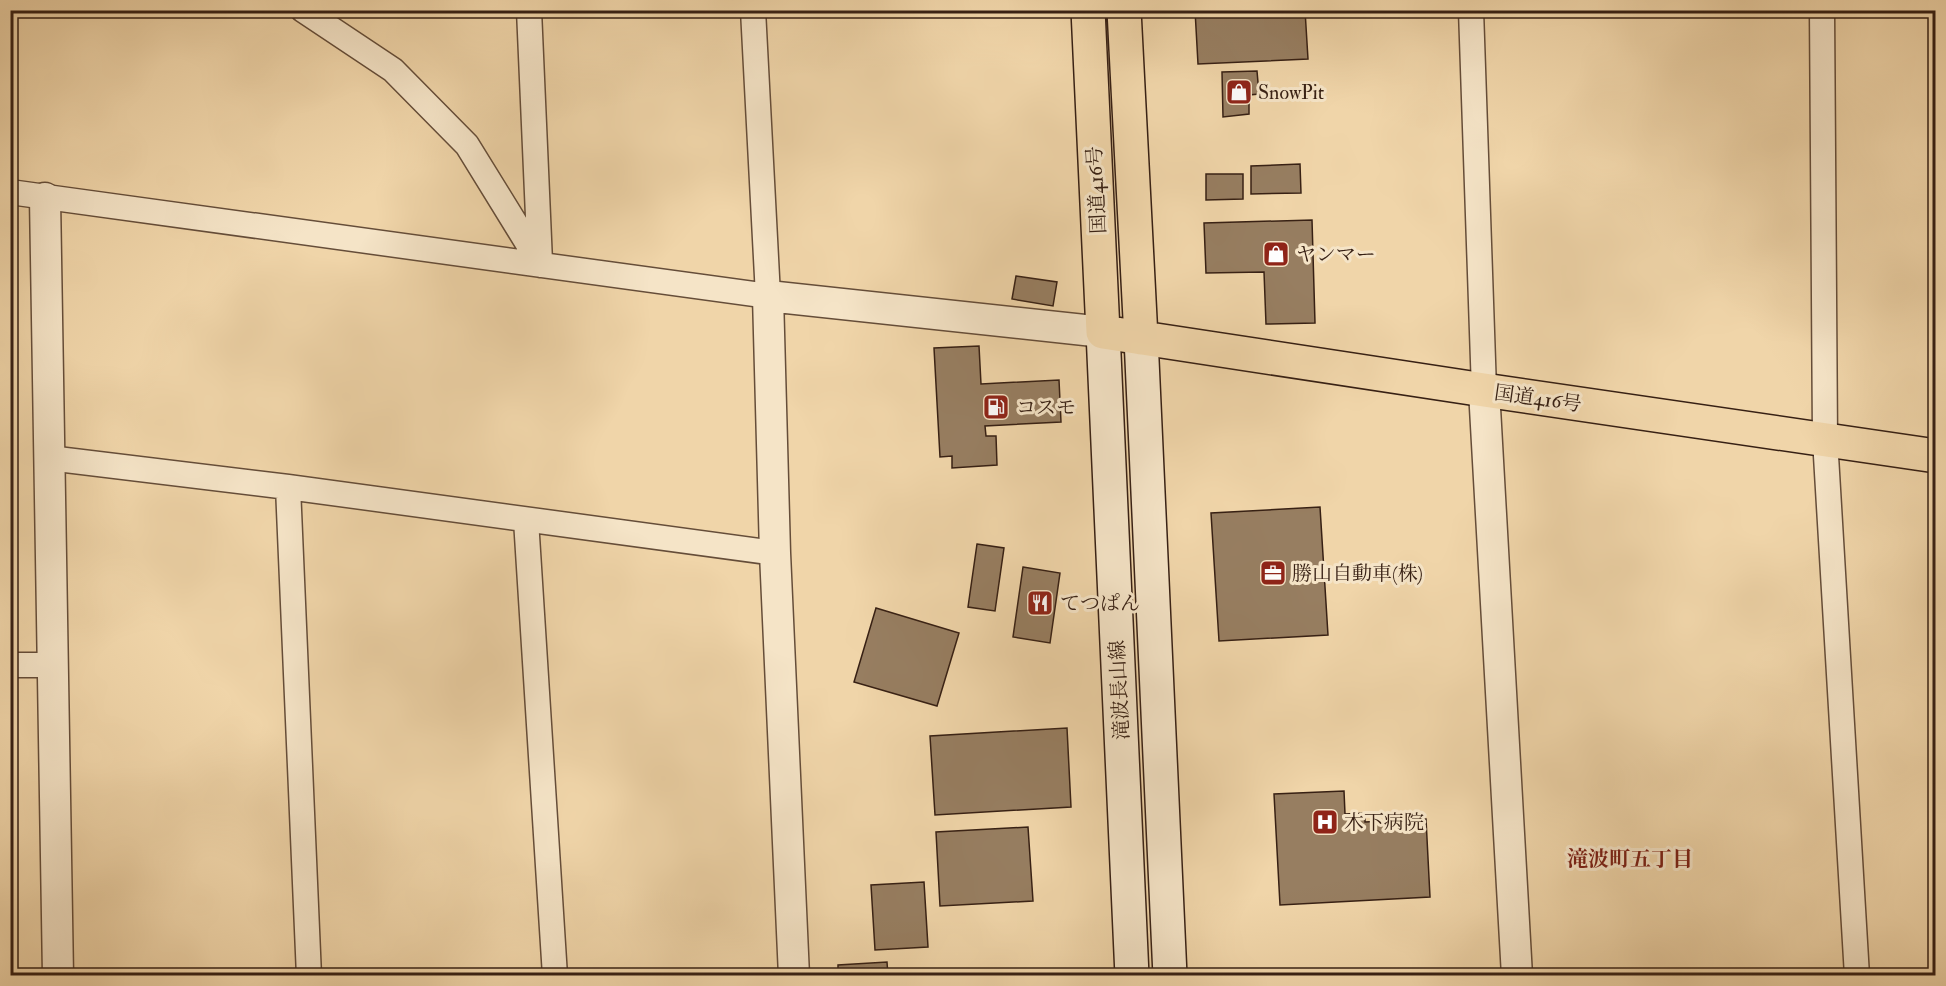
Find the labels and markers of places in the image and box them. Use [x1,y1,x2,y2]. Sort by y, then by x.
shop icon: SnowPit [1224,77,1254,107]
place label: SnowPit [1258,80,1325,105]
shop icon: ヤンマー [1261,239,1291,269]
place label: ヤンマー [1296,242,1376,267]
fuel station icon: コスモ [981,392,1011,422]
place label: コスモ [1016,395,1076,420]
office icon: 勝山自動車(株) [1258,558,1288,588]
place label: 勝山自動車(株) [1292,561,1423,586]
restaurant icon: てつぱん [1025,588,1055,618]
place label: てつぱん [1060,591,1140,616]
hospital icon: 木下病院 [1310,807,1340,837]
place label: 木下病院 [1344,810,1424,835]

